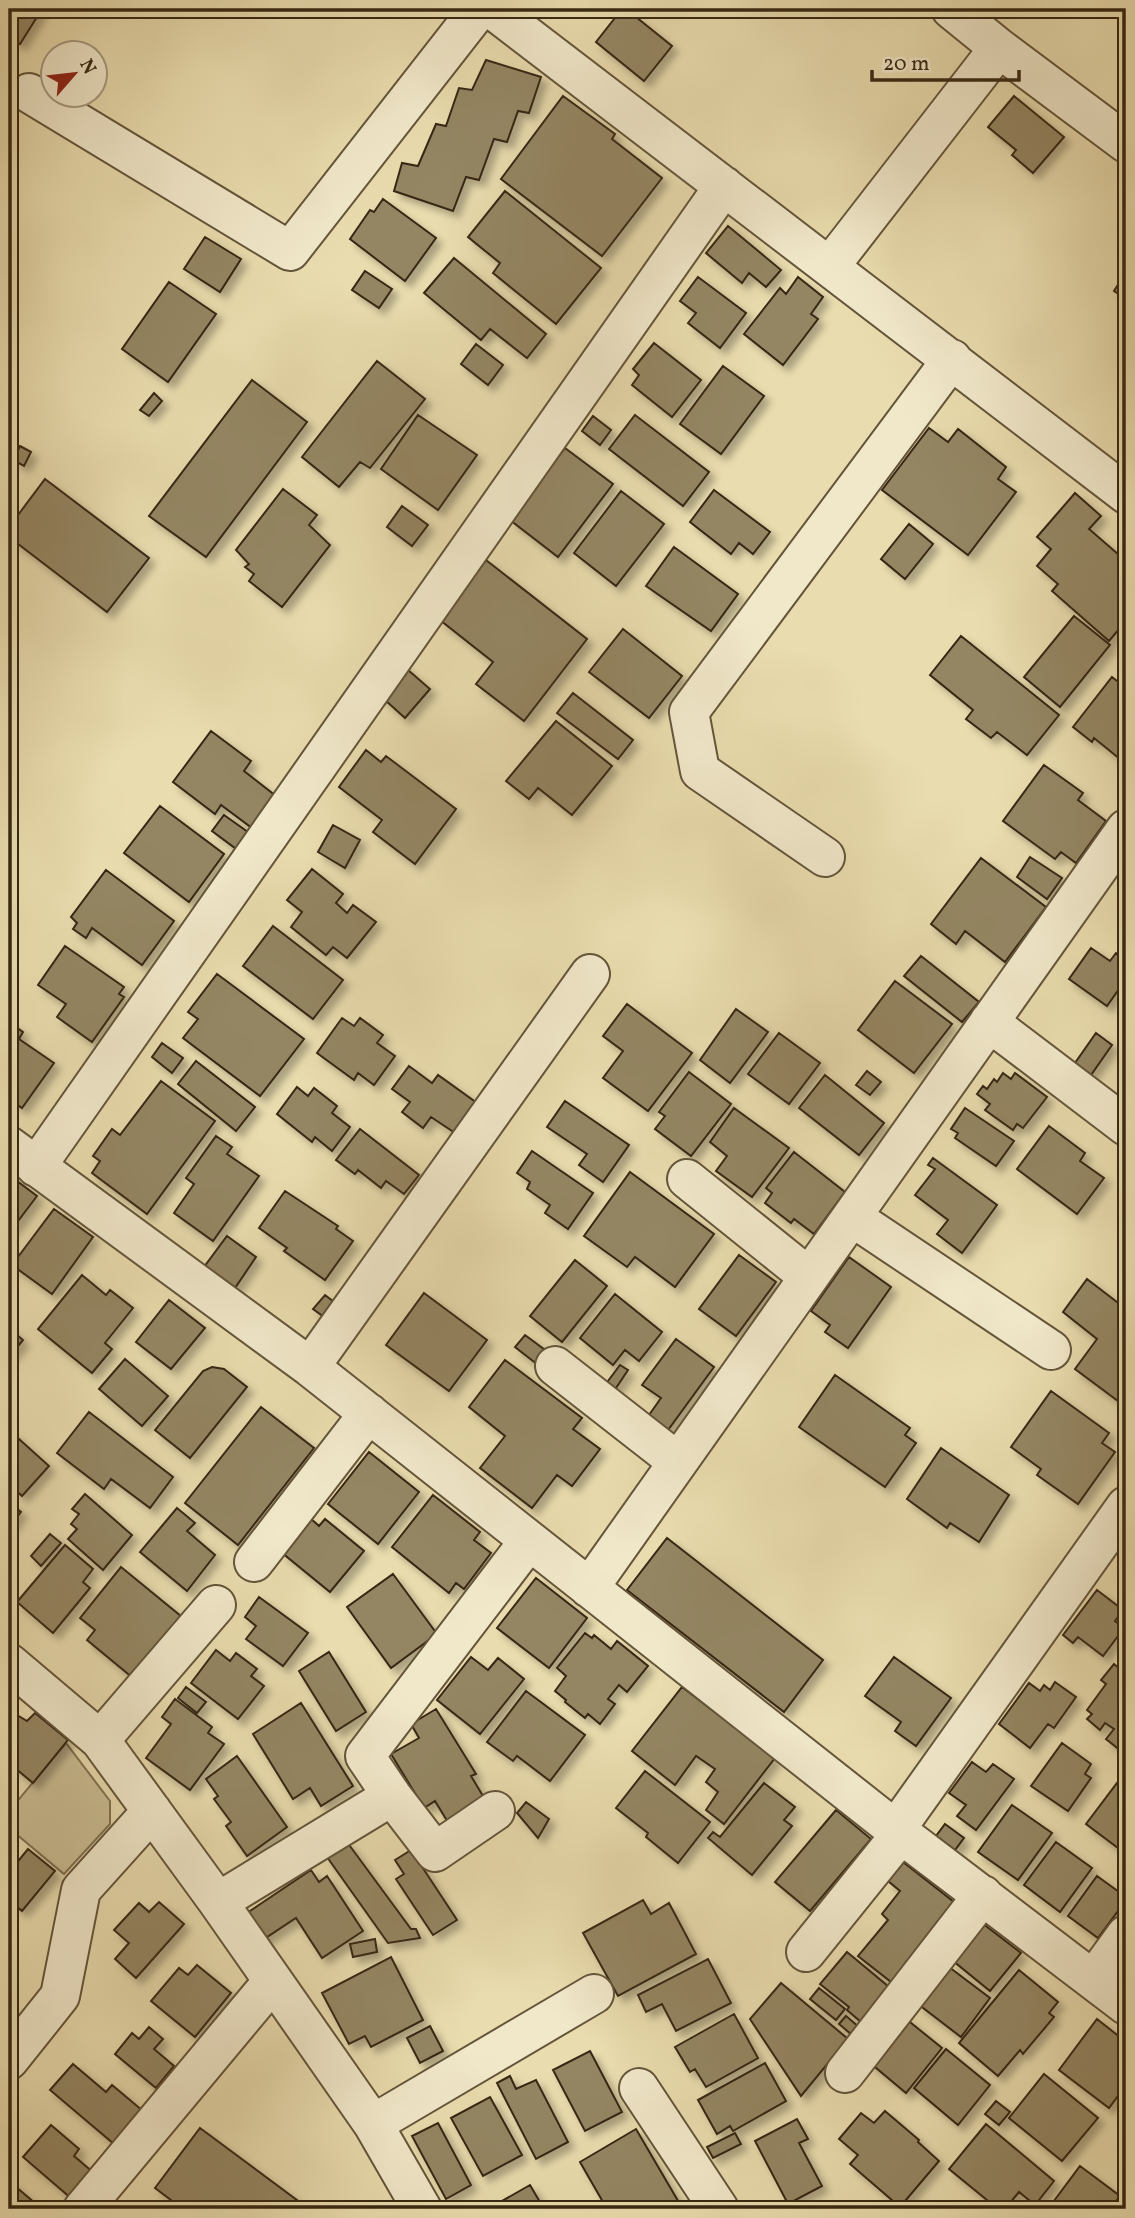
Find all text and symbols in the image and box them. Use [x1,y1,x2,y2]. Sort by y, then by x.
north arrow [38,38,108,108]
scale bar [872,38,1020,82]
text: 20 m [883,50,929,79]
text: N [73,55,102,79]

